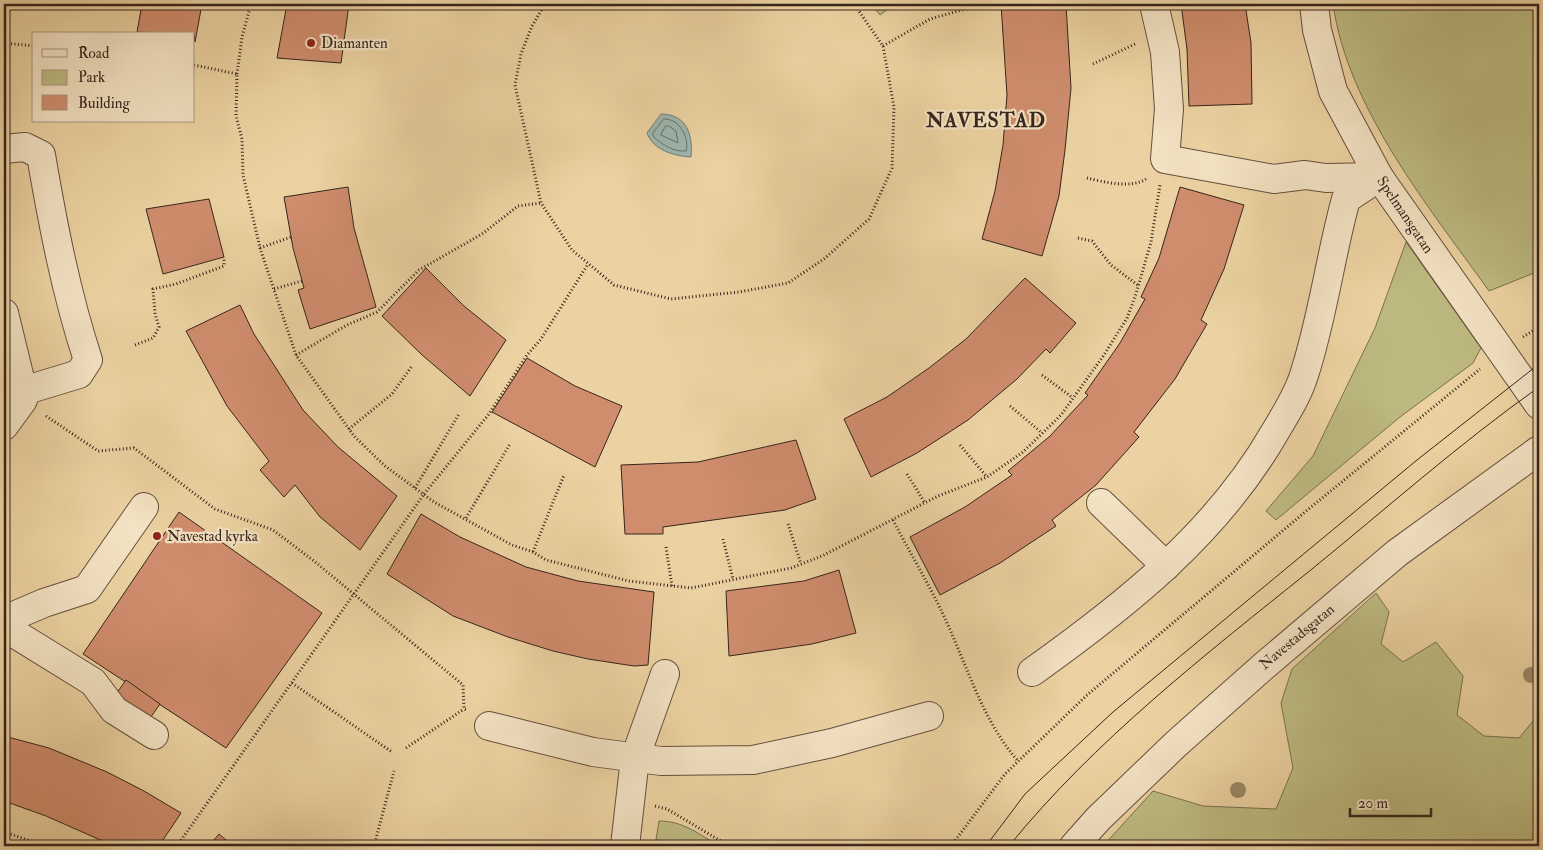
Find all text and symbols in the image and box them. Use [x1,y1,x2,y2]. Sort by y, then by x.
legend [32,32,195,122]
place label: Diamanten [321,34,388,53]
marker: Diamanten [305,37,317,49]
text: Road [78,44,110,63]
text: Park [78,68,105,87]
text: Building [78,94,130,113]
district label: NAVESTAD [925,108,1046,133]
street label: Spelmansgatan [1371,173,1438,258]
place label: Navestad kyrka [167,527,259,546]
marker: Navestad kyrka [151,530,163,542]
street label: Navestadsgatan [1255,600,1339,674]
scale bar [1350,785,1432,817]
text: 20 m [1358,794,1388,813]

